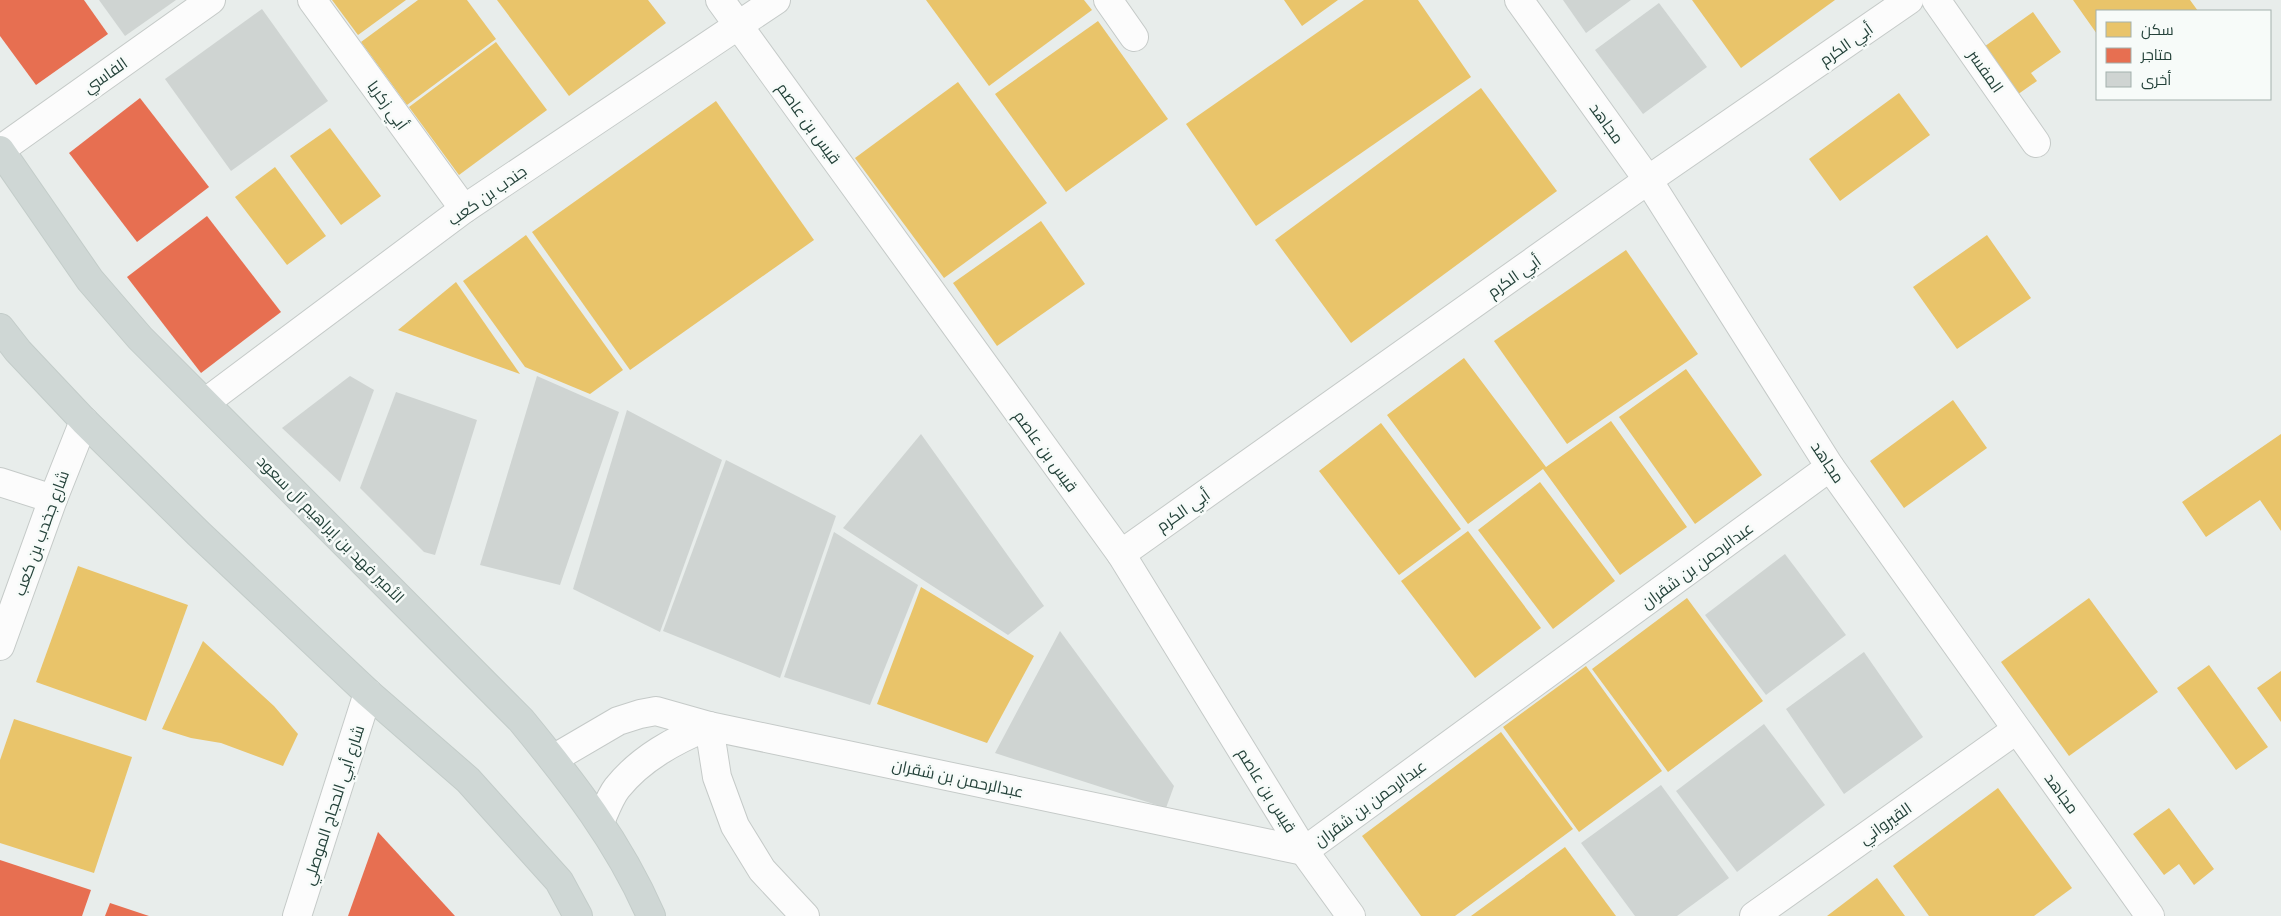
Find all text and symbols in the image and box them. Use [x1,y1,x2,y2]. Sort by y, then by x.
legend [2096,10,2271,100]
street label: أبي الكرم [1815,18,1879,73]
text: سكن [2141,19,2174,40]
street label: المفسر [1963,44,2009,97]
text: متاجر [2140,44,2172,64]
street label: الفاسي [78,52,133,100]
text: أخرى [2141,69,2171,90]
street label: أبي زكريا [360,76,413,136]
street label: قيس بن عاصم [771,78,846,169]
street label: مجاهد [1585,98,1629,148]
street label: جندب بن كعب [443,160,531,230]
street label: أبي الكرم [1483,250,1547,305]
street label: قيس بن عاصم [1008,406,1083,497]
street label: مجاهد [1806,437,1850,487]
street label: الأمير فهد بن إبراهيم آل سعود [252,450,410,608]
street label: شارع جخدب بن كعب [8,467,75,599]
street label: أبي الكرم [1152,484,1216,539]
street label: عبدالرحمن بن شقران [1636,517,1758,613]
street label: شارع أبي الحجاج الموصلي [297,722,372,889]
street label: قيس بن عاصم [1231,743,1302,837]
street label: عبدالرحمن بن شقران [890,753,1026,803]
street label: عبدالرحمن بن شقران [1309,755,1431,851]
street label: مجاهد [2040,768,2084,818]
street label: القيرواني [1854,797,1918,852]

